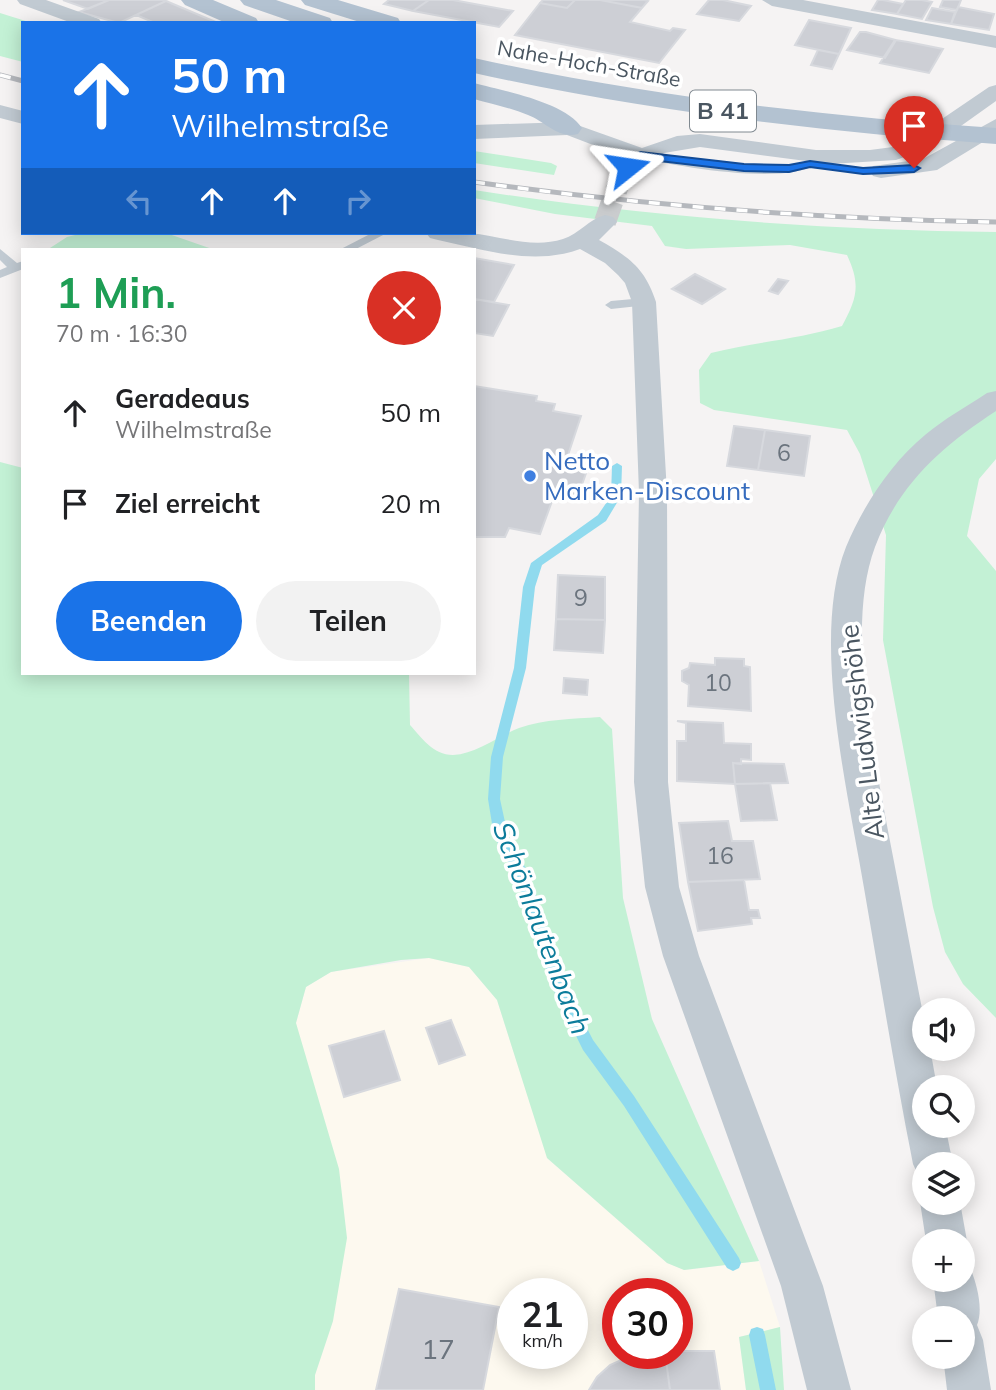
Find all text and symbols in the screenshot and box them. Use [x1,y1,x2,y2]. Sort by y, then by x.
street label: Nahe-Hoch-Straße [495,34,683,92]
text: 50 m [171,44,287,105]
icon: ahead [56,49,147,140]
road number: B 41 [690,90,756,132]
pin [884,96,944,168]
text: Wilhelmstraße [171,105,389,145]
icon: arrive [895,107,933,145]
position arrow [591,130,665,204]
icon: left [120,182,158,220]
icon: ahead [193,182,231,220]
icon: ahead [266,182,304,220]
icon: right [339,182,377,220]
text: 1 Min. [56,266,176,319]
button: close [367,271,441,345]
text: 70 m · 16:30 [56,319,188,348]
text: Geradeaus [115,382,250,415]
icon: ahead [56,394,94,432]
text: 50 m [380,396,441,429]
text: Wilhelmstraße [115,415,272,444]
house number: 6 [777,438,791,467]
place label: Netto Marken-Discount [544,444,750,507]
marker: Netto Marken-Discount [522,468,538,484]
icon: arrive [56,485,94,523]
text: Ziel erreicht [115,487,260,520]
text: 20 m [380,487,441,520]
button: Beenden [56,581,242,661]
button: Teilen [256,581,441,661]
house number: 9 [574,583,588,612]
street label: Alte Ludwigshöhe [832,623,891,842]
house number: 10 [704,668,732,697]
water label: Schönlautenbach [486,817,599,1039]
house number: 16 [706,841,734,870]
map controls [912,998,975,1369]
button: sound [912,998,975,1061]
button: search [912,1075,975,1138]
button: layers [912,1152,975,1215]
button: + [912,1229,975,1292]
speed limit sign: 30 [602,1278,693,1369]
text: 21 [521,1292,564,1336]
button: − [912,1306,975,1369]
text: km/h [522,1329,563,1352]
house number: 17 [421,1331,455,1366]

